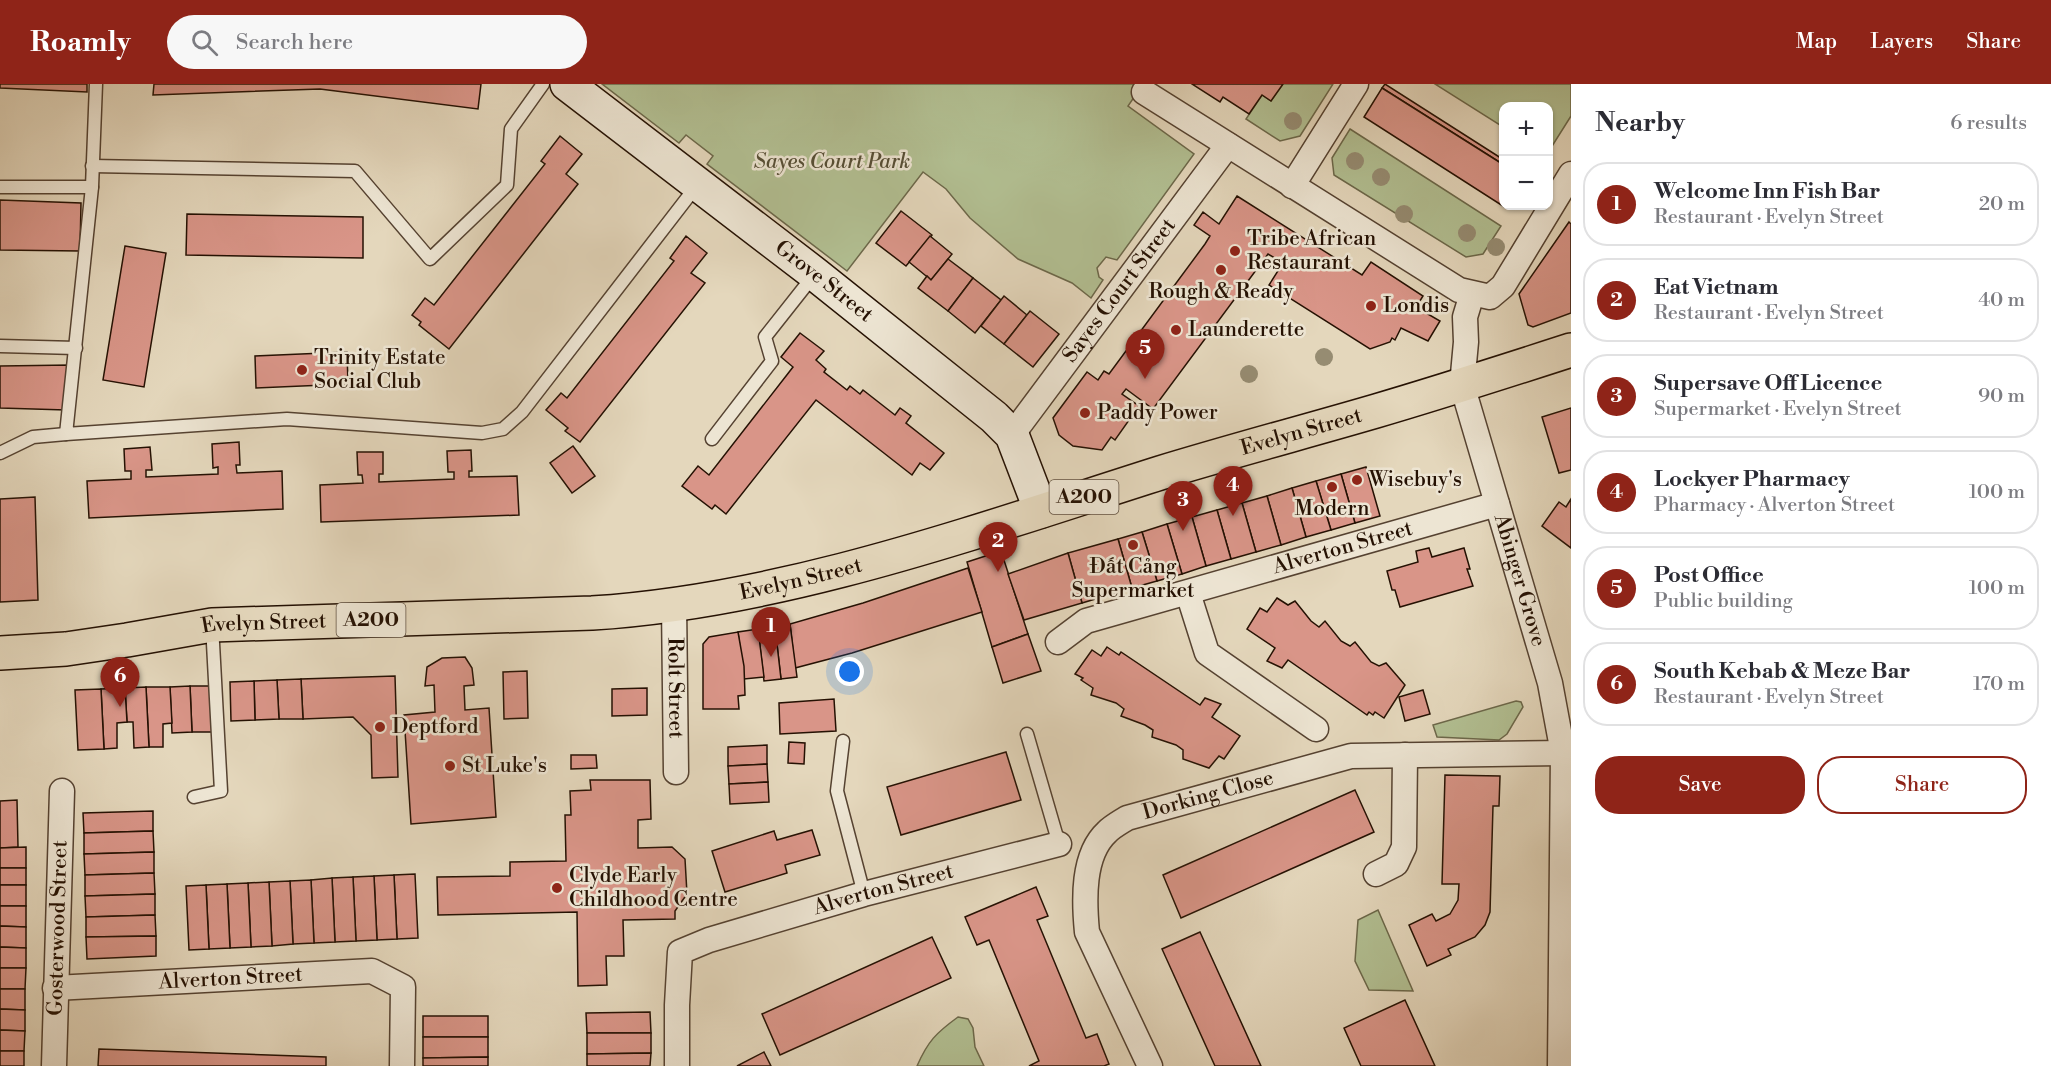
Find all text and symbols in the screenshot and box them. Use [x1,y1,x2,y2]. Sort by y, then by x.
search box [167,15,587,69]
text: Roamly [30,25,131,60]
icon: search [188,26,221,59]
text: Search here [236,29,353,56]
text: Map [1796,29,1837,55]
text: Layers [1870,29,1933,55]
text: Share [1966,29,2021,55]
map controls [1499,102,1553,210]
button: + [1499,102,1553,156]
text: Nearby [1595,107,1685,139]
text: 6 results [1950,111,2027,136]
park label: Sayes Court Park [754,149,910,175]
button: − [1499,156,1553,210]
text: Welcome Inn Fish Bar [1654,178,1880,205]
text: 1 [1612,192,1621,217]
text: 20 m [1979,192,2025,217]
text: Restaurant · Evelyn Street [1654,205,1884,230]
street label: Sayes Court Street [1057,213,1182,368]
place label: Tribe African Restaurant [1247,226,1377,276]
street label: Grove Street [770,235,879,329]
marker: Tribe African Restaurant [1228,244,1242,258]
marker: Rough & Ready [1214,263,1228,277]
text: Eat Vietnam [1654,274,1778,301]
place label: Rough & Ready [1149,279,1294,305]
text: 2 [1610,288,1623,313]
text: 40 m [1978,288,2025,313]
place label: Londis [1383,293,1449,319]
marker: Londis [1364,299,1378,313]
text: Restaurant · Evelyn Street [1654,301,1884,326]
place label: Launderette [1188,317,1304,343]
marker: Launderette [1169,323,1183,337]
pin: 5 [1126,330,1164,379]
place label: Trinity Estate Social Club [314,345,446,395]
marker: Trinity Estate Social Club [295,363,309,377]
text: Supersave Off Licence [1654,370,1882,397]
text: 3 [1610,384,1623,409]
text: 90 m [1978,384,2025,409]
text: Supermarket · Evelyn Street [1654,397,1902,422]
place label: Paddy Power [1097,400,1218,426]
street label: Evelyn Street [1238,403,1366,462]
marker: Paddy Power [1078,406,1092,420]
pin: 4 [1214,466,1252,516]
text: Lockyer Pharmacy [1654,466,1850,493]
place label: Wisebuy's [1368,467,1462,493]
marker: Wisebuy's [1350,473,1364,487]
road number: A200 [1050,480,1118,514]
marker: Modern [1325,480,1339,494]
text: 4 [1610,480,1623,505]
text: 100 m [1969,480,2025,505]
pin: 3 [1164,482,1202,531]
text: Pharmacy · Alverton Street [1654,493,1895,518]
place label: Modern [1295,496,1370,522]
street label: Abinger Grove [1488,510,1552,650]
street label: Alverton Street [1269,516,1416,580]
pin: 2 [978,522,1018,572]
marker: Đất Cảng Supermarket [1126,538,1140,552]
street label: Evelyn Street [737,552,865,606]
place label: Đất Cảng Supermarket [1072,554,1195,604]
text: Post Office [1654,562,1764,589]
text: 5 [1610,576,1623,601]
text: 100 m [1969,576,2025,601]
text: Public building [1654,589,1793,614]
road number: A200 [336,603,406,637]
street label: Evelyn Street [199,608,327,640]
pin: 1 [752,608,790,657]
street label: Rolt Street [661,637,689,739]
your location [835,657,864,686]
pin: 6 [100,658,140,707]
text: South Kebab & Meze Bar [1654,658,1910,685]
text: 6 [1610,672,1623,697]
text: 170 m [1973,672,2025,697]
text: Restaurant · Evelyn Street [1654,685,1884,710]
place label: Deptford [392,714,478,740]
marker: Deptford [373,720,387,734]
place label: St Luke's [462,753,547,779]
button: Save [1595,756,1805,814]
button: Share [1817,756,2027,814]
marker: St Luke's [443,759,457,773]
street label: Dorking Close [1140,765,1277,826]
street label: Gosterwood Street [42,839,74,1016]
street label: Alverton Street [809,858,957,922]
place label: Clyde Early Childhood Centre [569,863,738,913]
marker: Clyde Early Childhood Centre [550,881,564,895]
street label: Alverton Street [157,962,304,995]

